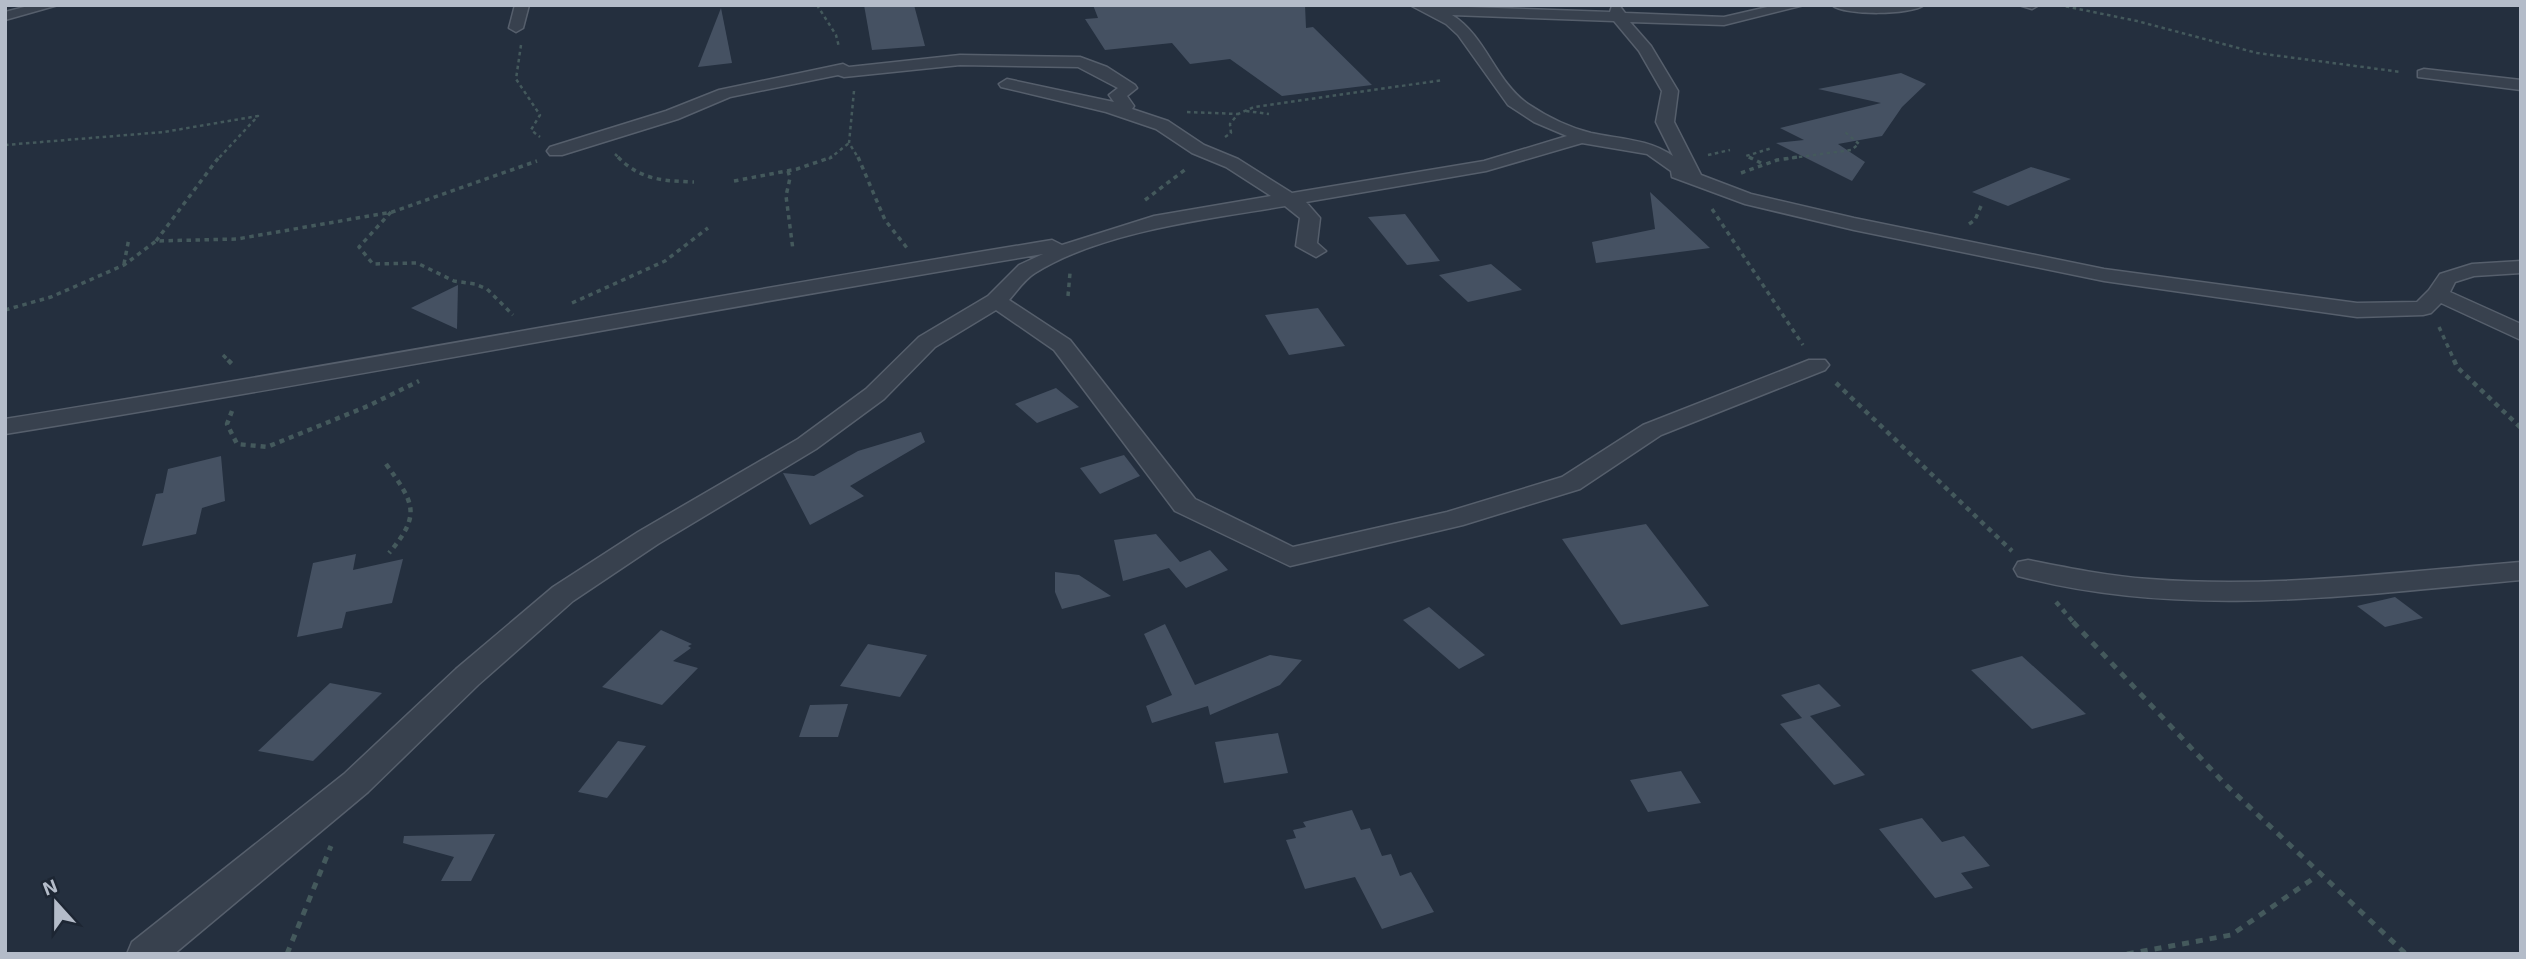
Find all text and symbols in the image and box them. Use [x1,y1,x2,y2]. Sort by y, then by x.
north arrow [21,868,91,938]
text: N [39,873,60,900]

